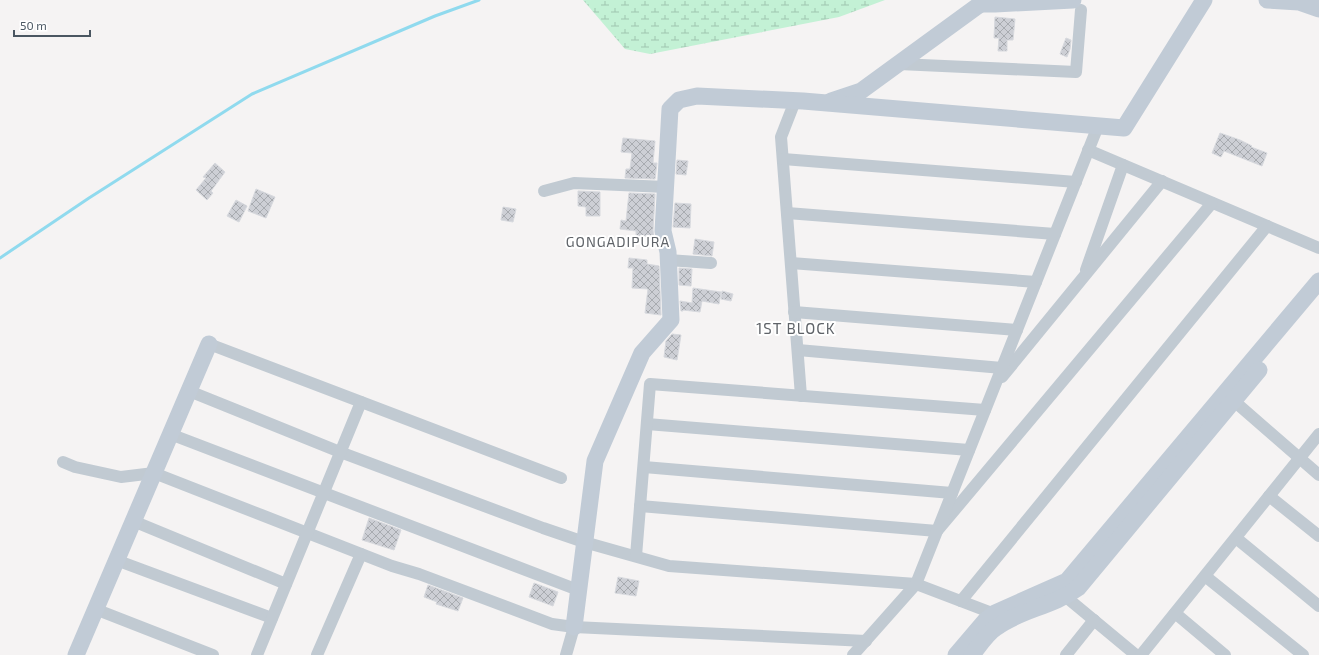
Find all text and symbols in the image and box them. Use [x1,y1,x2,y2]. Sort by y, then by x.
scale bar [14,12,90,38]
text: 50 m [20,18,47,32]
district label: GONGADIPURA [566,233,670,250]
district label: 1ST BLOCK [756,319,836,337]

